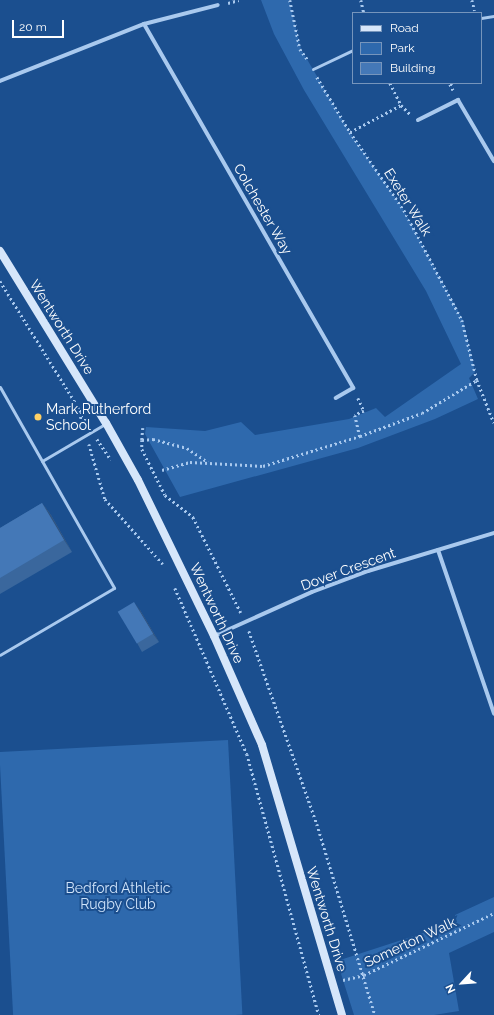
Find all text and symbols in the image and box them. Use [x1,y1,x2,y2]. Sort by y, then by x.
scale bar [14,12,66,38]
legend [352,12,482,84]
text: 20 m [19,20,47,34]
text: Road [390,21,419,35]
text: Park [390,41,415,55]
text: Building [390,61,436,75]
street label: Colchester Way [230,160,296,258]
street label: Exeter Walk [380,165,436,239]
street label: Wentworth Drive [26,276,98,378]
place label: Mark Rutherford School [46,401,151,434]
marker: Mark Rutherford School [33,412,43,422]
street label: Dover Crescent [298,544,398,594]
street label: Wentworth Drive [186,560,248,666]
street label: Wentworth Drive [303,864,351,974]
park label: Bedford Athletic Rugby Club [65,880,171,912]
street label: Somerton Walk [361,913,459,971]
north arrow [442,963,482,1003]
text: N [443,982,458,995]

